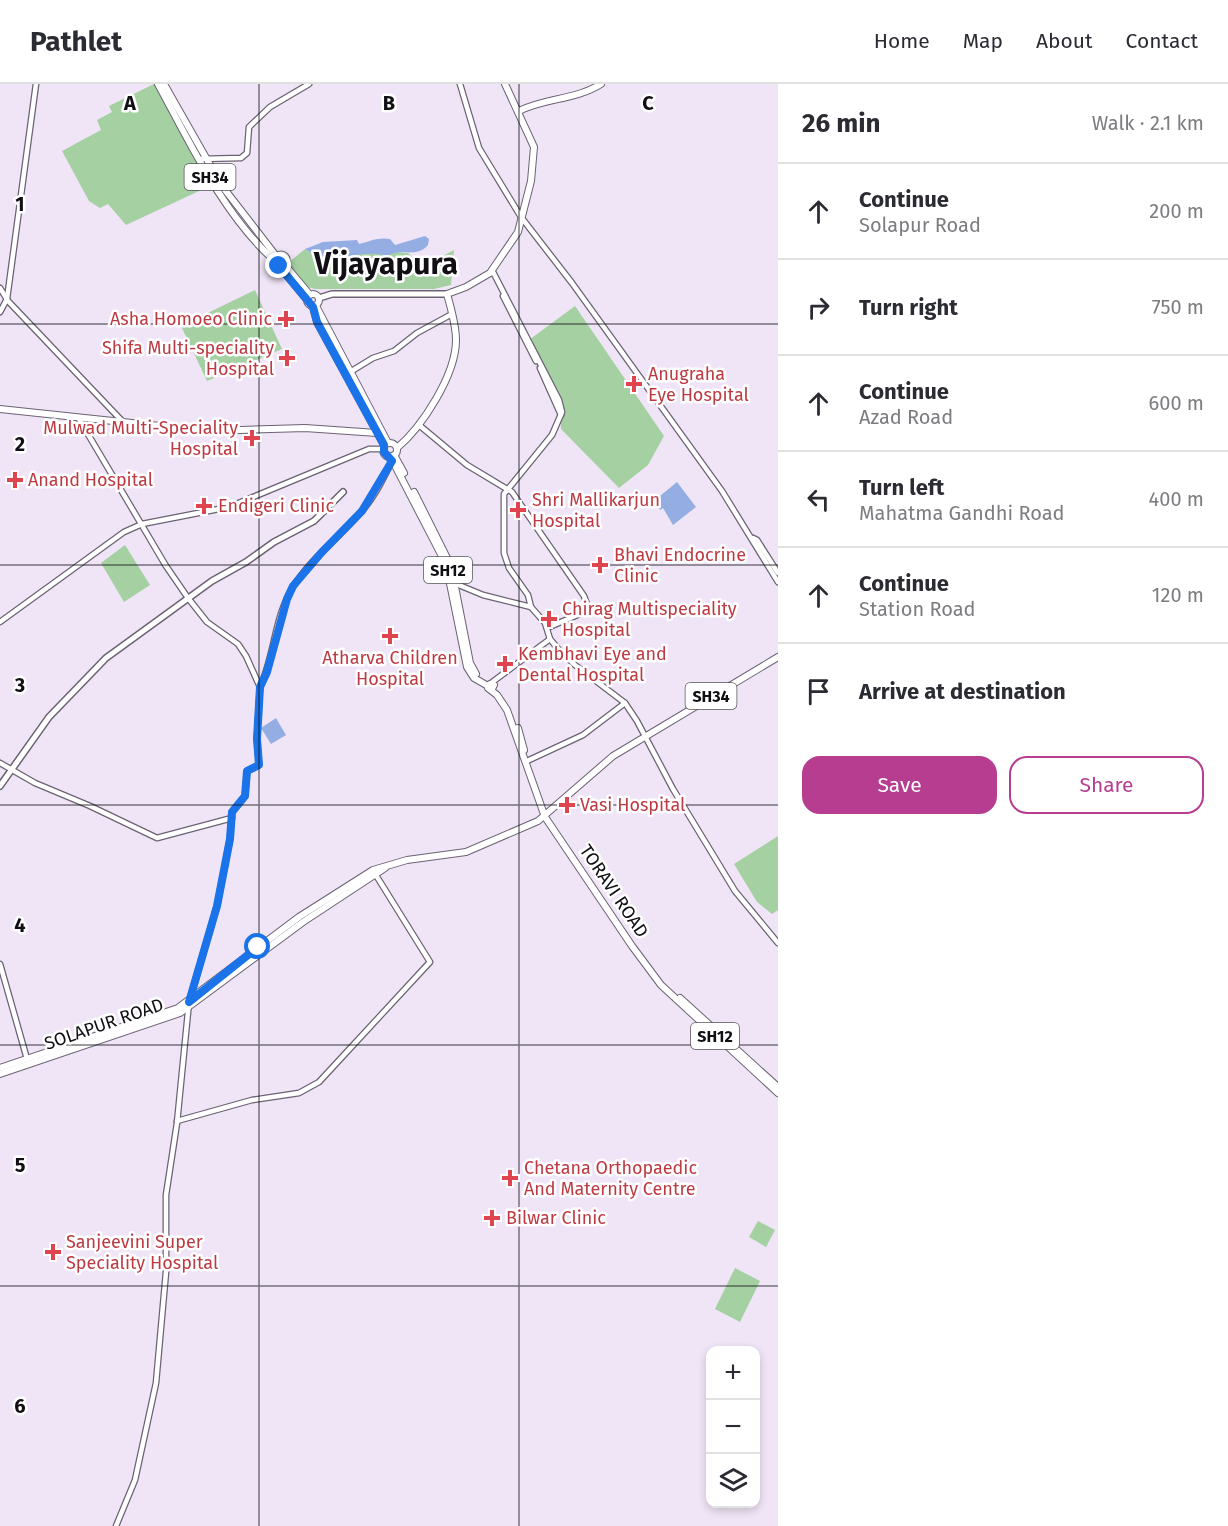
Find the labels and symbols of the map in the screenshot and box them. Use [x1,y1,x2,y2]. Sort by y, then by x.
text: A [123,91,137,115]
text: B [383,91,395,115]
text: C [642,91,654,115]
road number: SH34 [184,164,236,190]
text: 1 [15,192,25,216]
district label: Vijayapura [313,246,458,282]
route end [265,252,291,278]
place label: Asha Homoeo Clinic [110,308,272,330]
marker: Asha Homoeo Clinic [277,310,295,328]
place label: Shifa Multi-speciality Hospital [102,337,274,380]
marker: Shifa Multi-speciality Hospital [278,349,296,367]
place label: Anugraha Eye Hospital [648,363,749,406]
marker: Anugraha Eye Hospital [625,375,643,393]
place label: Mulwad Multi-Speciality Hospital [43,417,238,460]
marker: Mulwad Multi-Speciality Hospital [243,429,261,447]
text: 2 [15,432,25,456]
place label: Anand Hospital [28,469,153,491]
marker: Anand Hospital [6,471,24,489]
place label: Shri Mallikarjun Hospital [532,489,660,532]
place label: Endigeri Clinic [218,495,334,517]
marker: Endigeri Clinic [195,497,213,515]
marker: Shri Mallikarjun Hospital [509,501,527,519]
place label: Bhavi Endocrine Clinic [614,544,746,587]
marker: Bhavi Endocrine Clinic [591,556,609,574]
road number: SH12 [424,557,472,583]
place label: Chirag Multispeciality Hospital [562,598,737,641]
marker: Chirag Multispeciality Hospital [540,610,558,628]
marker: Atharva Children Hospital [381,627,399,645]
place label: Kembhavi Eye and Dental Hospital [518,643,667,686]
place label: Atharva Children Hospital [322,647,458,690]
marker: Kembhavi Eye and Dental Hospital [496,655,514,673]
text: 3 [14,673,25,697]
road number: SH34 [686,683,736,709]
place label: Vasi Hospital [580,794,685,816]
marker: Vasi Hospital [558,796,576,814]
street label: TORAVI ROAD [575,840,653,942]
text: 4 [14,913,26,937]
route start [244,933,270,959]
street label: SOLAPUR ROAD [42,993,166,1055]
road number: SH12 [691,1023,739,1049]
text: 5 [15,1153,26,1177]
place label: Chetana Orthopaedic And Maternity Centre [524,1157,697,1200]
marker: Chetana Orthopaedic And Maternity Centre [501,1169,519,1187]
place label: Bilwar Clinic [506,1207,606,1229]
marker: Bilwar Clinic [483,1209,501,1227]
place label: Sanjeevini Super Speciality Hospital [66,1231,218,1274]
marker: Sanjeevini Super Speciality Hospital [44,1243,62,1261]
text: 6 [14,1394,26,1418]

